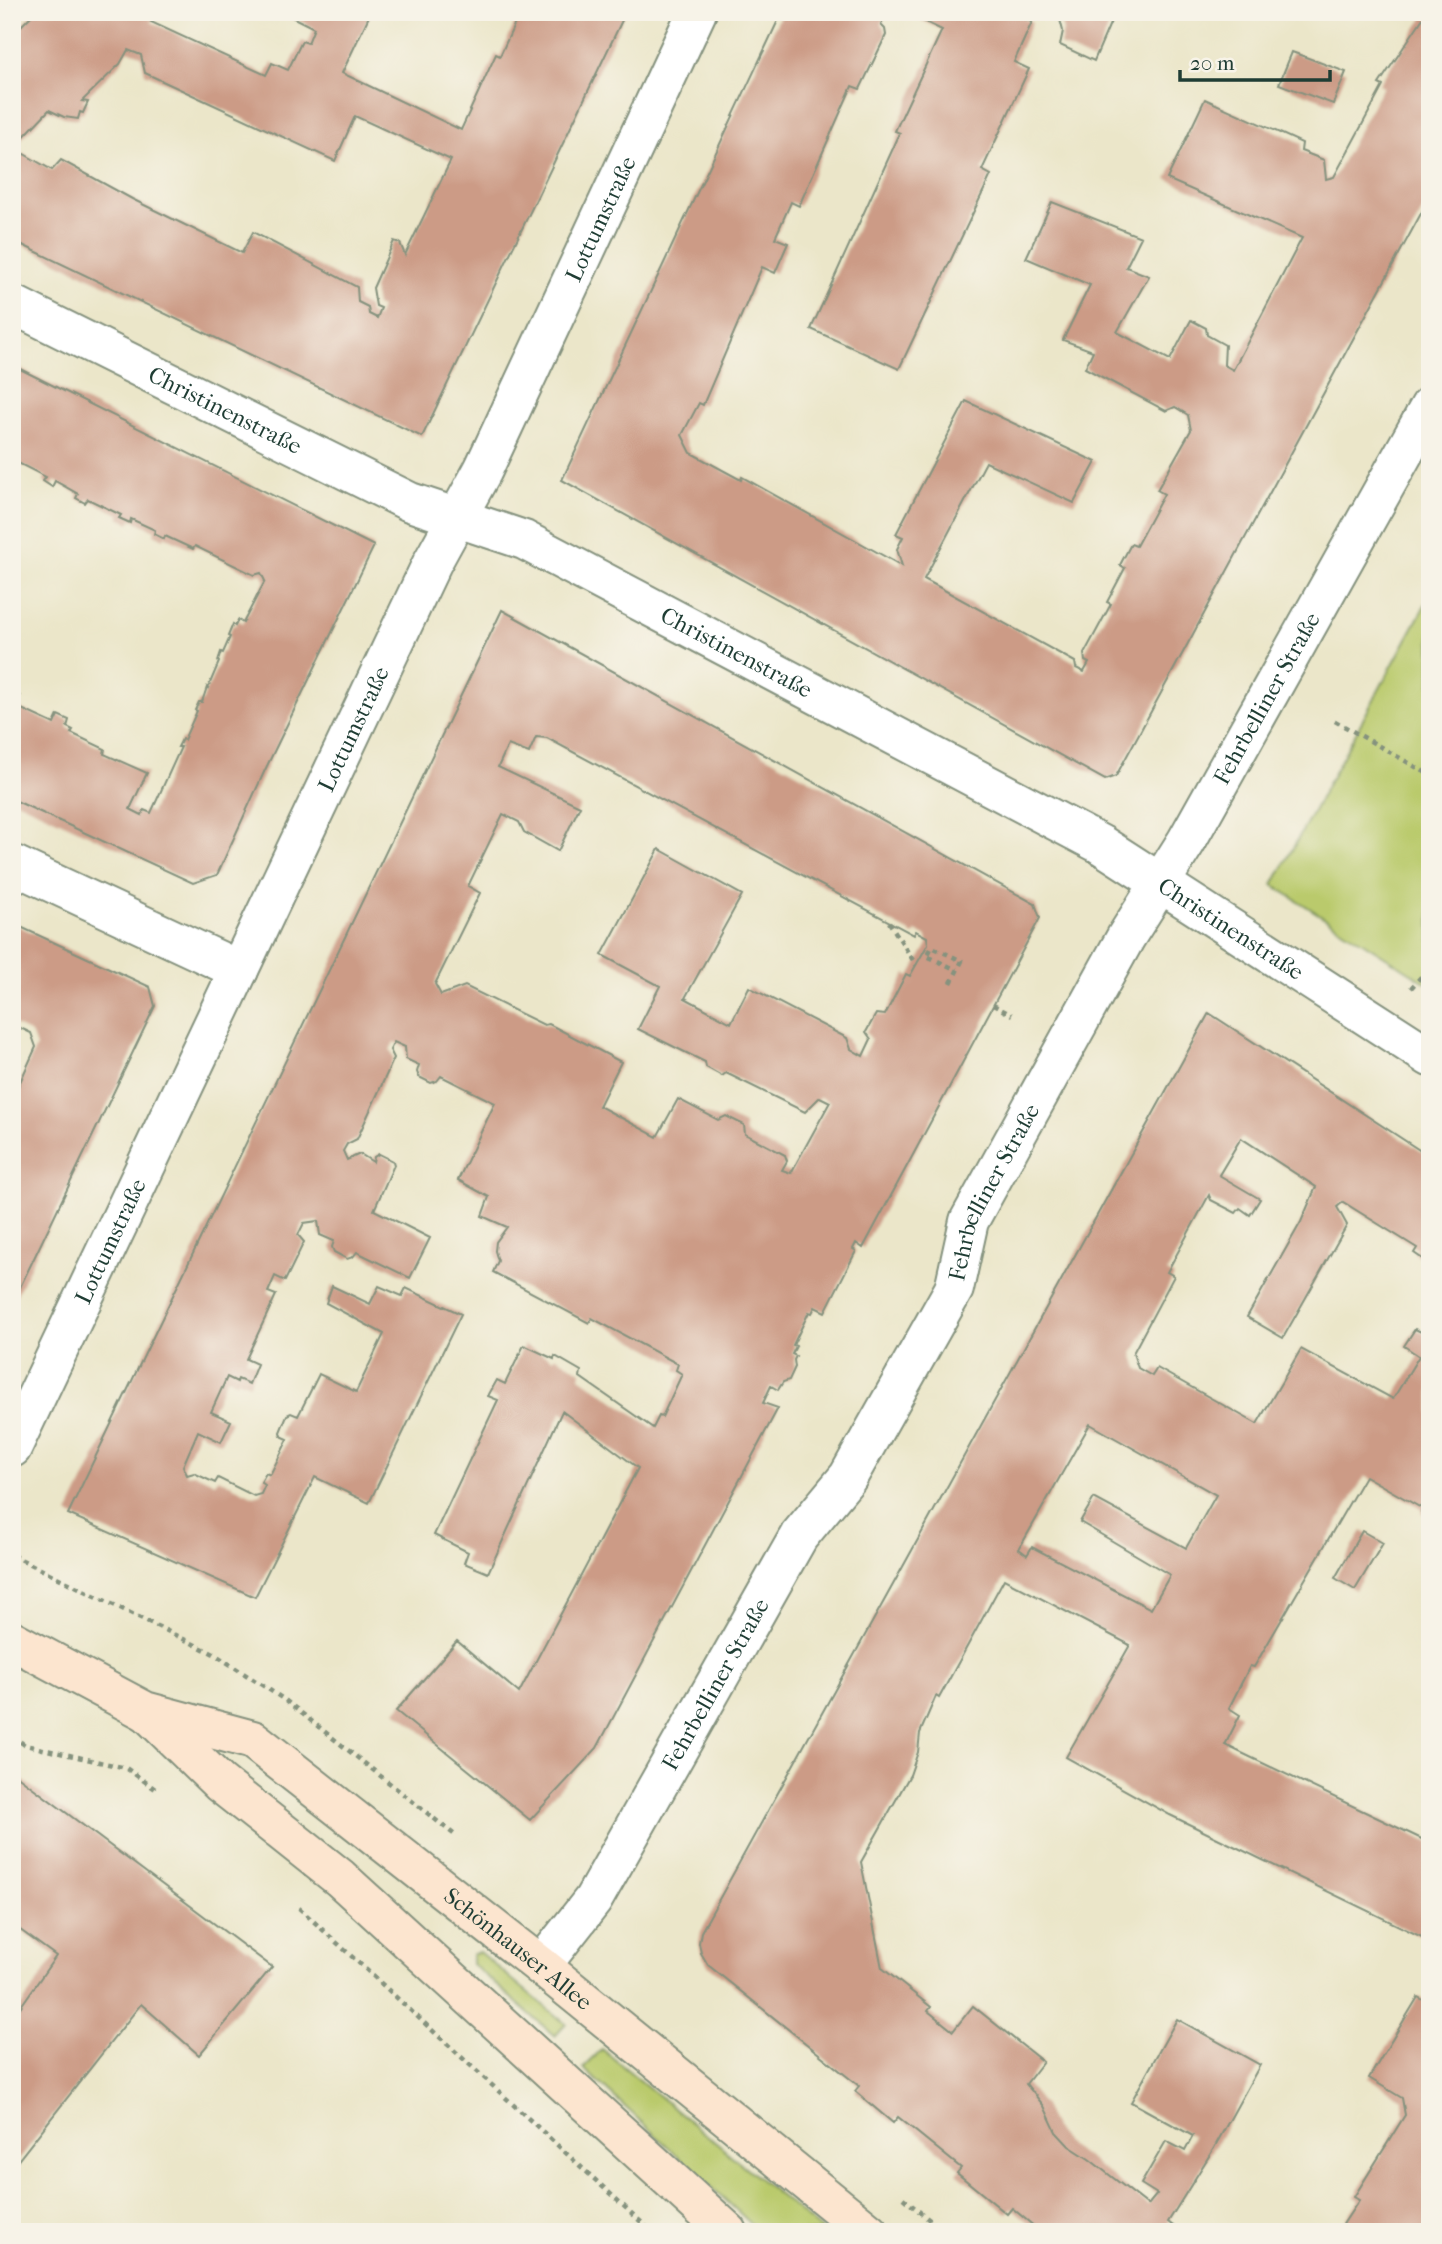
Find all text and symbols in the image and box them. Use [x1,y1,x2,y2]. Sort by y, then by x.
scale bar [1180,38,1330,82]
text: 20 m [1190,51,1235,75]
street label: Lottumstraße [560,152,642,286]
street label: Christinenstraße [144,361,306,460]
street label: Christinenstraße [656,602,817,704]
street label: Fehrbelliner Straße [1208,608,1326,789]
street label: Lottumstraße [313,662,395,796]
street label: Christinenstraße [1153,872,1309,986]
street label: Fehrbelliner Straße [943,1099,1045,1284]
street label: Lottumstraße [69,1174,152,1308]
street label: Fehrbelliner Straße [656,1594,775,1775]
street label: Schönhauser Allee [439,1882,597,2016]

